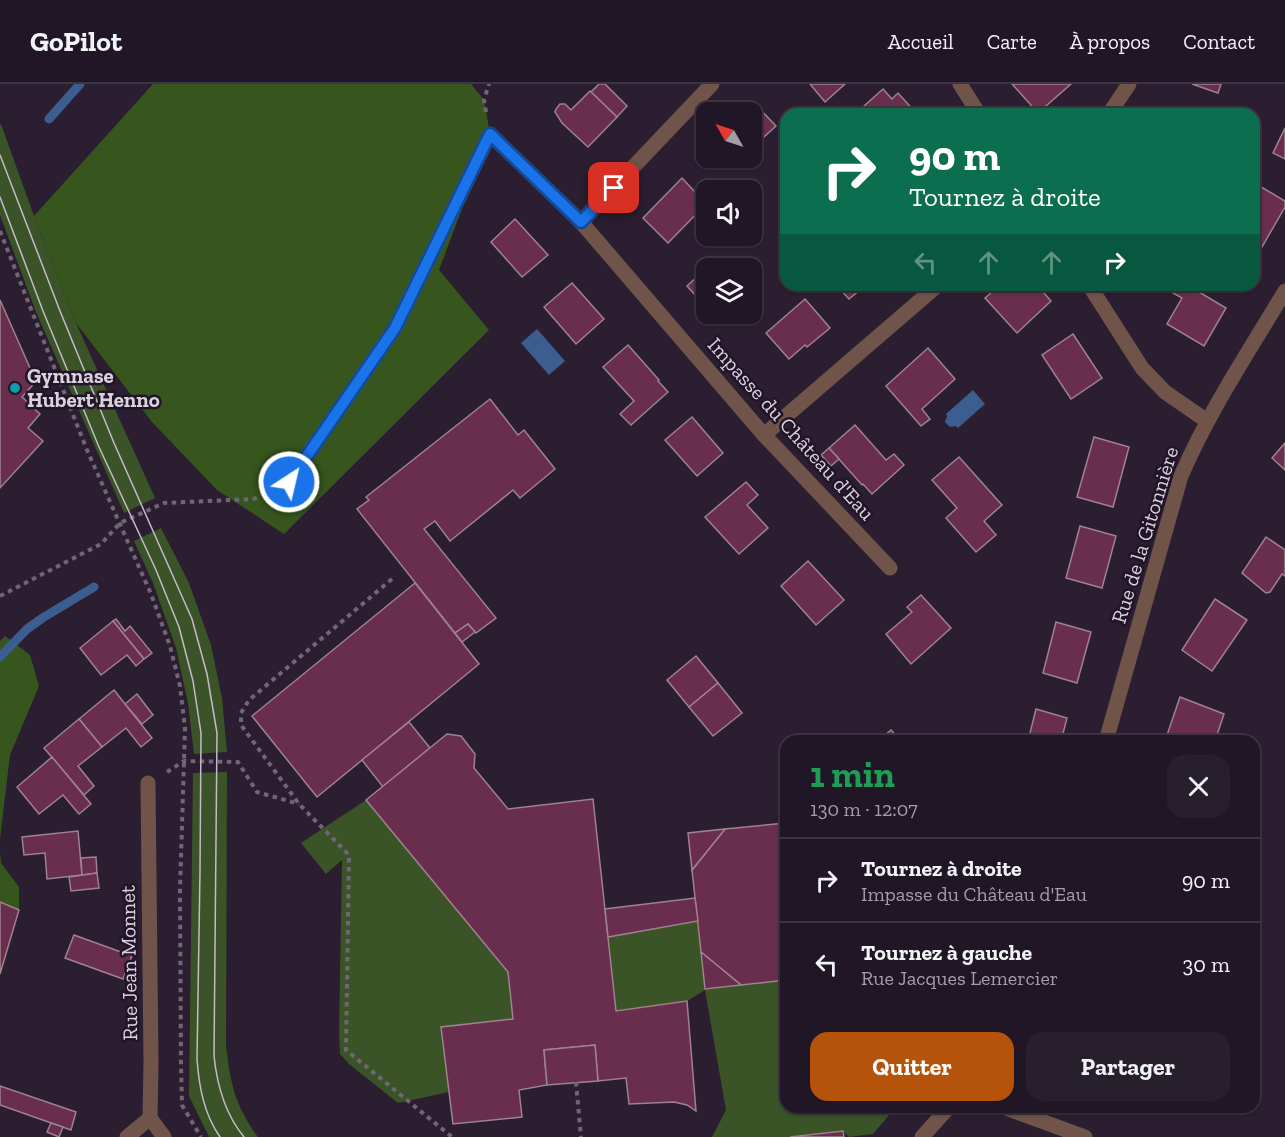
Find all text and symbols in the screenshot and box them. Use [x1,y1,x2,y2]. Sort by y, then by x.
text: GoPilot [30,25,122,58]
text: Accueil [888,29,954,54]
text: Carte [987,29,1037,54]
text: À propos [1070,29,1150,54]
text: Contact [1183,29,1255,54]
north arrow [696,102,762,168]
map controls [696,102,762,324]
text: 90 m [909,130,1000,181]
icon: right [810,132,888,210]
pin [588,162,639,213]
icon: arrive [597,171,630,204]
button: sound [696,180,762,246]
text: Tournez à droite [909,181,1101,213]
icon: left [909,246,942,279]
icon: ahead [972,246,1005,279]
icon: ahead [1035,246,1068,279]
icon: right [1098,246,1131,279]
button: layers [696,258,762,324]
street label: Impasse du Château d'Eau [703,332,880,525]
place label: Gymnase Hubert Henno [27,363,160,412]
marker: Gymnase Hubert Henno [8,381,22,395]
street label: Rue de la Gitonnière [1106,443,1183,626]
position arrow [257,450,321,514]
text: 1 min [810,753,895,796]
button: close [1167,755,1230,818]
text: 130 m · 12:07 [810,797,918,821]
text: Tournez à droite [861,855,1022,882]
icon: right [810,864,843,897]
text: 90 m [1182,867,1230,894]
text: Impasse du Château d'Eau [861,882,1087,906]
street label: Rue Jean Monnet [115,885,142,1041]
text: Tournez à gauche [861,939,1032,966]
icon: left [810,948,843,981]
text: 30 m [1183,951,1230,978]
text: Rue Jacques Lemercier [861,966,1058,990]
button: Quitter [810,1032,1014,1101]
button: Partager [1026,1032,1230,1101]

